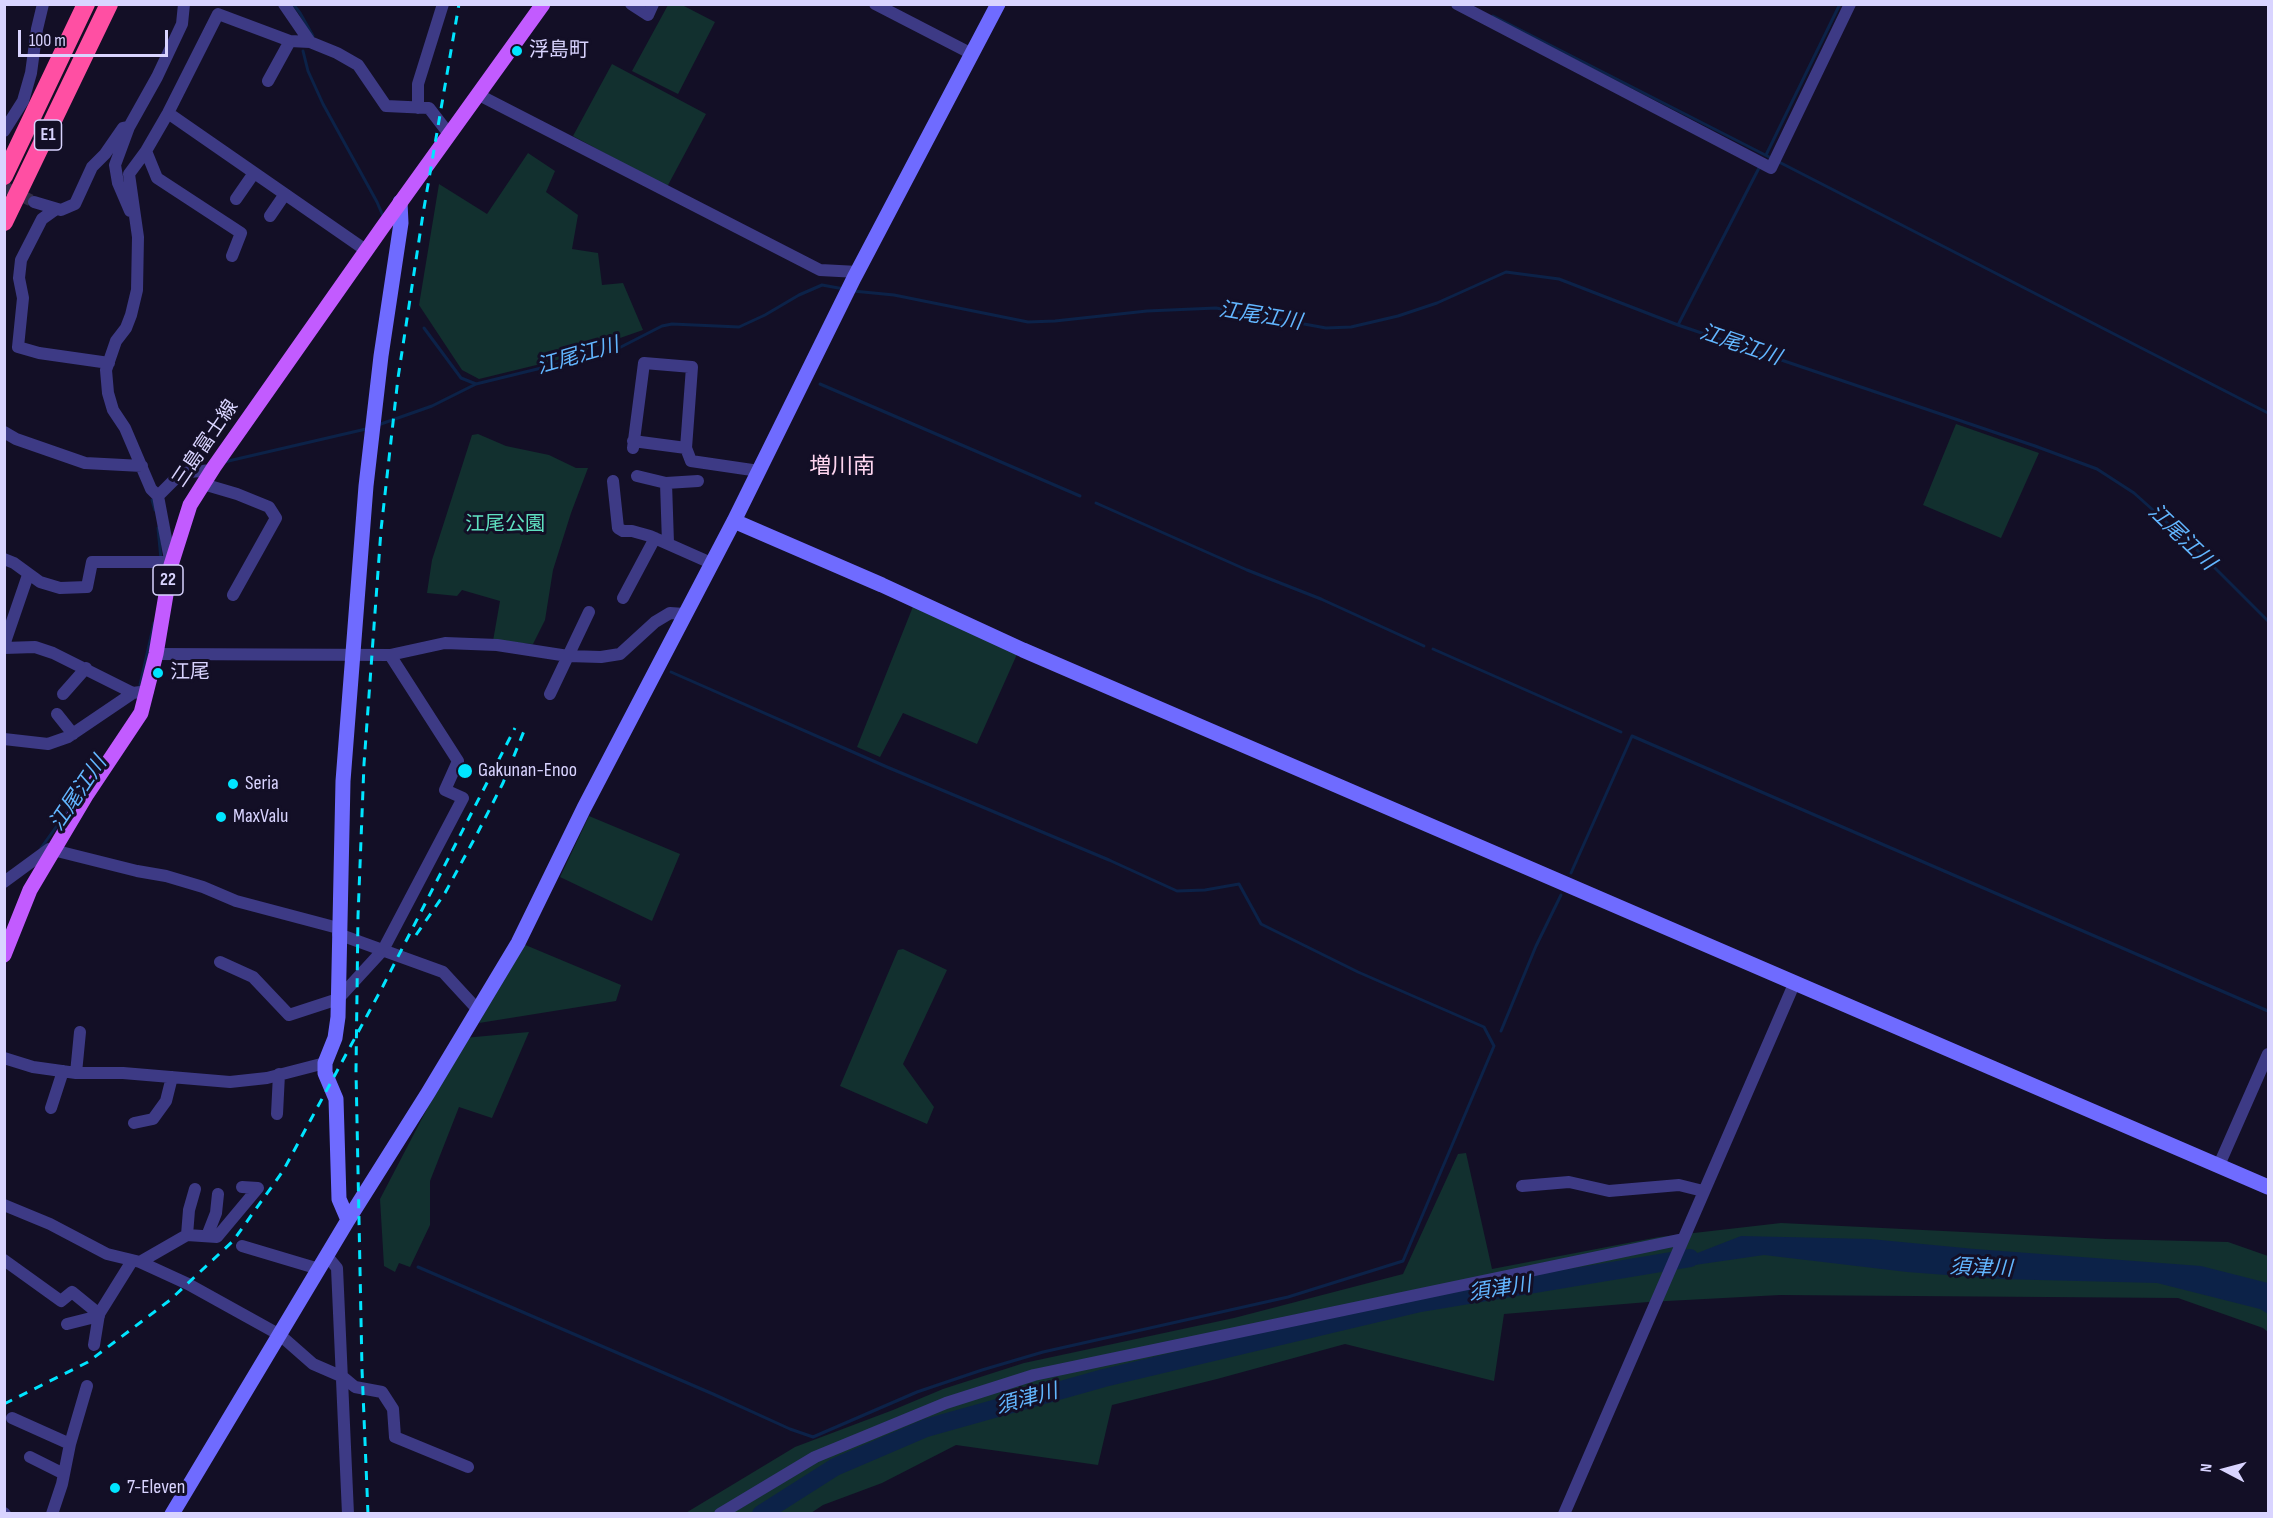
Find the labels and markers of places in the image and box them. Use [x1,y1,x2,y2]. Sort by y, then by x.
place label: 浮島町 [529,39,589,63]
marker: 浮島町 [510,44,524,58]
place label: 江尾 [170,661,210,685]
marker: 江尾 [151,666,165,680]
place label: Gakunan-Enoo [478,759,577,783]
marker: Gakunan-Enoo [456,762,474,780]
place label: Seria [245,772,279,796]
marker: Seria [226,777,240,791]
place label: MaxValu [233,805,288,829]
marker: MaxValu [214,810,228,824]
place label: 7-Eleven [127,1476,185,1500]
marker: 7-Eleven [108,1481,122,1495]

